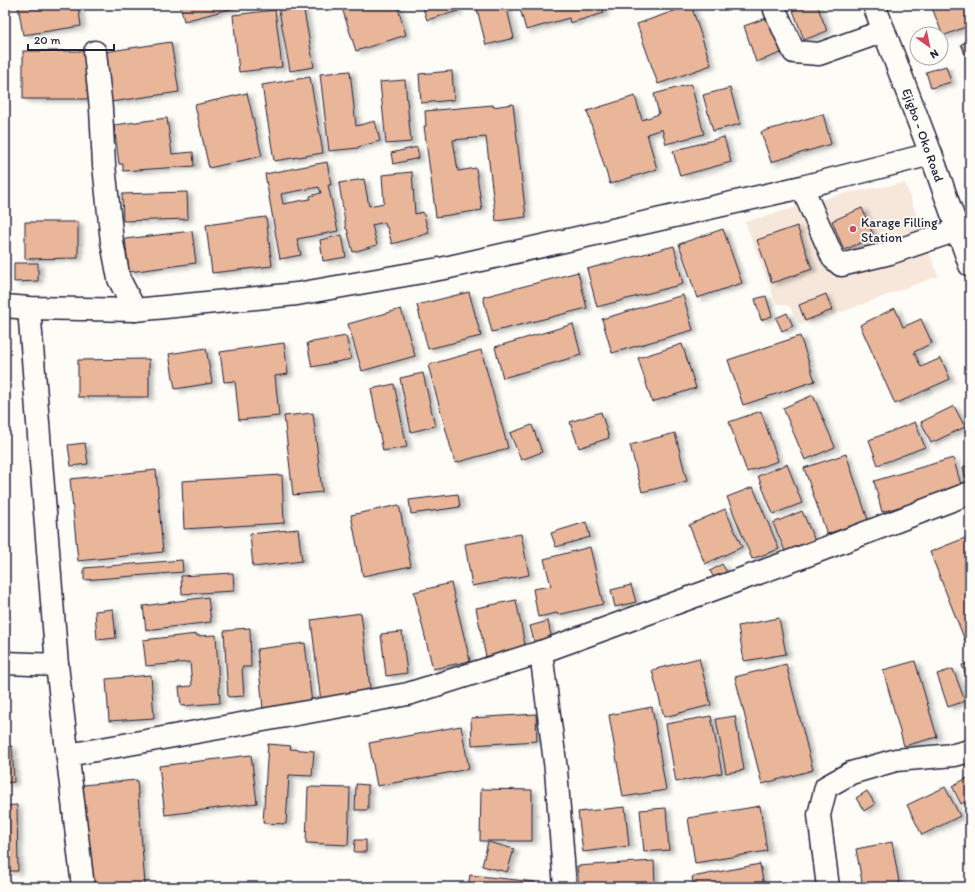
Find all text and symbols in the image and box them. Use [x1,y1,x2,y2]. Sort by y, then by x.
scale bar [28,26,114,52]
north arrow [909,26,949,66]
text: 20 m [34,33,61,47]
text: N [928,46,941,61]
street label: Ejigbo - Oko Road [899,86,947,184]
place label: Karage Filling Station [861,215,938,245]
marker: Karage Filling Station [848,224,858,234]

